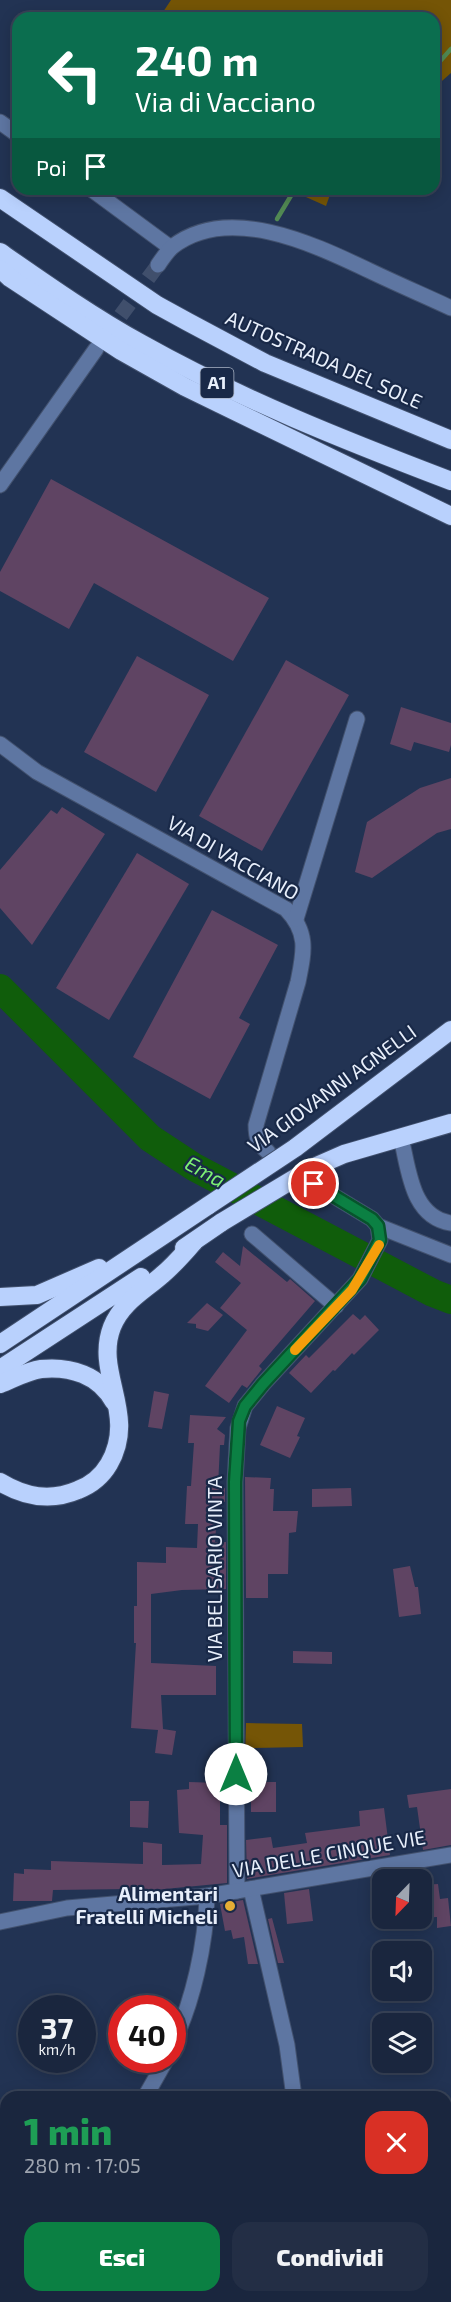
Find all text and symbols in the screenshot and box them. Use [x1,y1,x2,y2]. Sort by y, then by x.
text: 240 m [135,34,259,84]
icon: left [36,36,114,114]
text: Via di Vacciano [135,85,316,117]
icon: arrive [79,150,112,183]
text: Poi [36,154,67,180]
street label: AUTOSTRADA DEL SOLE [222,305,426,413]
road number: A1 [200,368,234,398]
street label: VIA DI VACCIANO [163,810,304,905]
street label: VIA GIOVANNI AGNELLI [243,1019,420,1157]
water label: Ema [181,1150,230,1192]
pin [288,1158,339,1209]
icon: arrive [297,1167,330,1200]
street label: VIA BELISARIO VINTA [202,1475,226,1662]
position arrow [204,1742,268,1806]
street label: VIA DELLE CINQUE VIE [230,1824,427,1882]
north arrow [372,1869,432,1929]
map controls [372,1869,432,2073]
place label: Alimentari Fratelli Micheli [75,1881,218,1928]
marker: Alimentari Fratelli Micheli [223,1899,237,1913]
button: sound [372,1941,432,2001]
speed limit sign: 40 [108,1995,186,2073]
text: 37 [41,2009,73,2045]
button: layers [372,2013,432,2073]
text: km/h [38,2040,76,2058]
text: 1 min [24,2109,112,2152]
button: close [365,2111,428,2174]
text: 280 m · 17:05 [24,2153,141,2177]
button: Esci [24,2222,220,2291]
button: Condividi [232,2222,428,2291]

